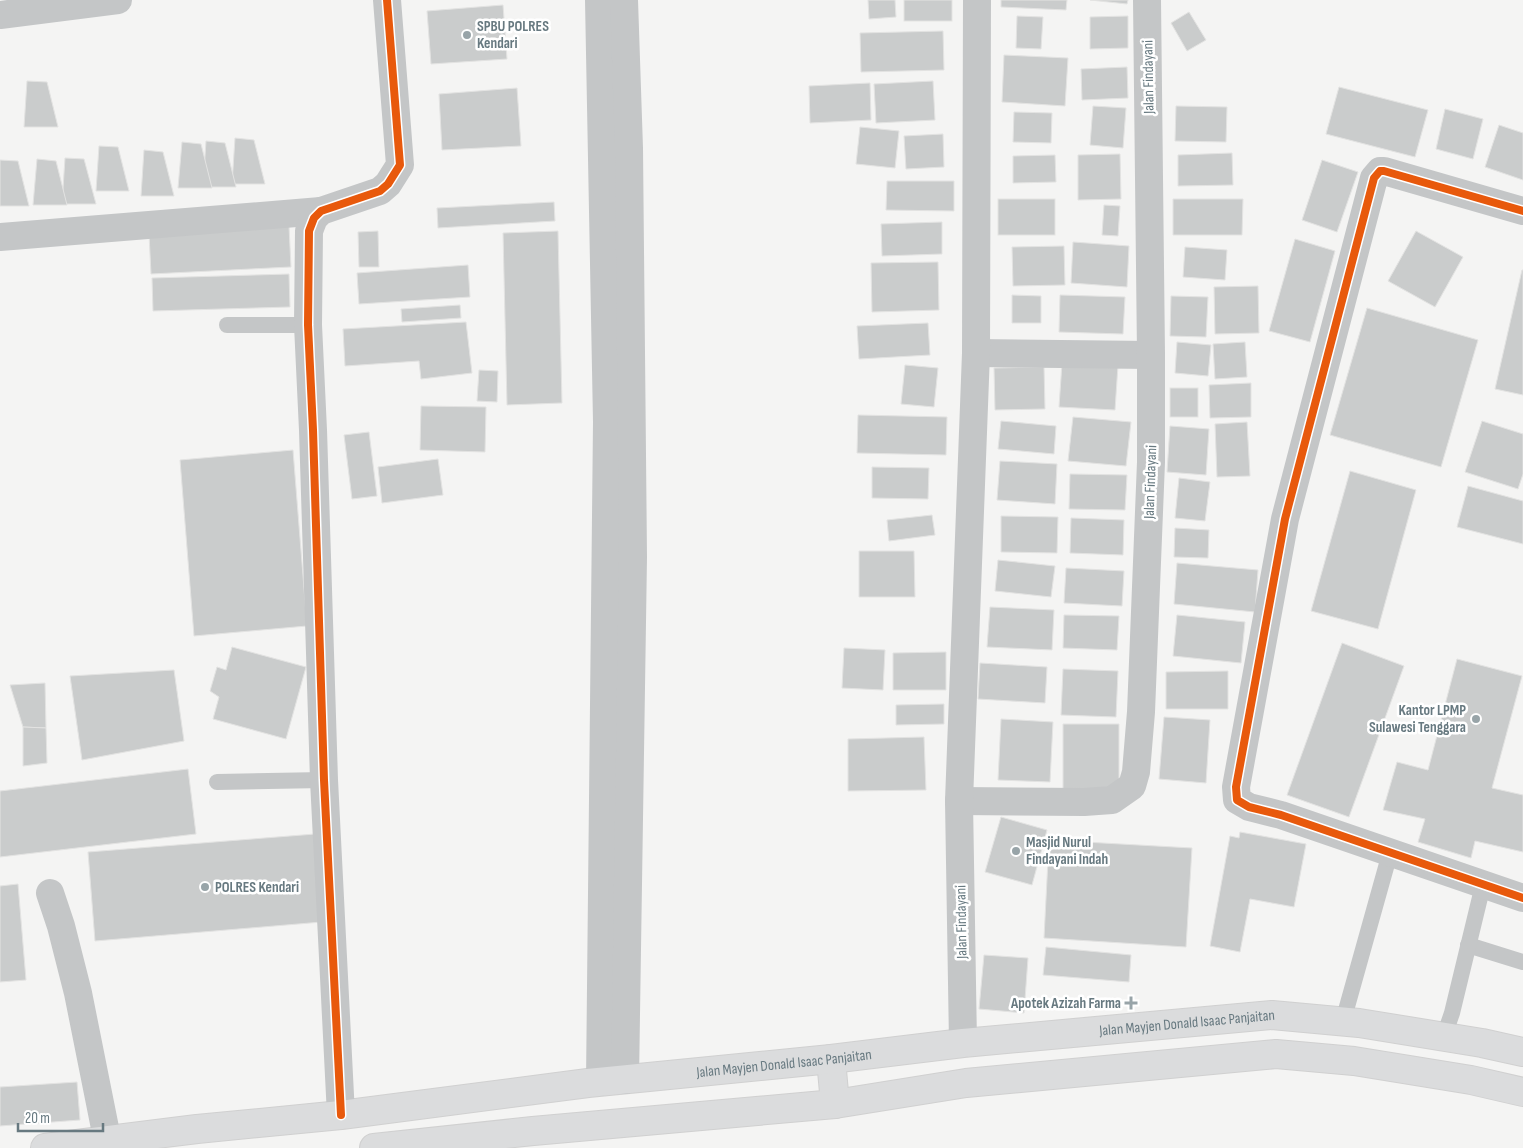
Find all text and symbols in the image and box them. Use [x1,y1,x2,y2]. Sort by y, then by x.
place label: SPBU POLRES Kendari [477,17,549,53]
marker: SPBU POLRES Kendari [461,29,473,41]
street label: Jalan Findayani [1138,40,1159,115]
street label: Jalan Findayani [1140,445,1161,520]
place label: Kantor LPMP Sulawesi Tenggara [1369,701,1466,737]
marker: Kantor LPMP Sulawesi Tenggara [1470,713,1482,725]
place label: Masjid Nurul Findayani Indah [1026,833,1108,869]
marker: Masjid Nurul Findayani Indah [1010,845,1022,857]
place label: POLRES Kendari [215,878,299,897]
marker: POLRES Kendari [199,881,211,893]
street label: Jalan Findayani [951,885,972,960]
place label: Apotek Azizah Farma [1010,994,1121,1013]
marker: Apotek Azizah Farma [1125,997,1137,1009]
street label: Jalan Mayjen Donald Isaac Panjaitan [1098,1006,1276,1041]
street label: Jalan Mayjen Donald Isaac Panjaitan [695,1045,873,1082]
scale bar [18,1100,102,1132]
text: 20 m [25,1109,50,1128]

